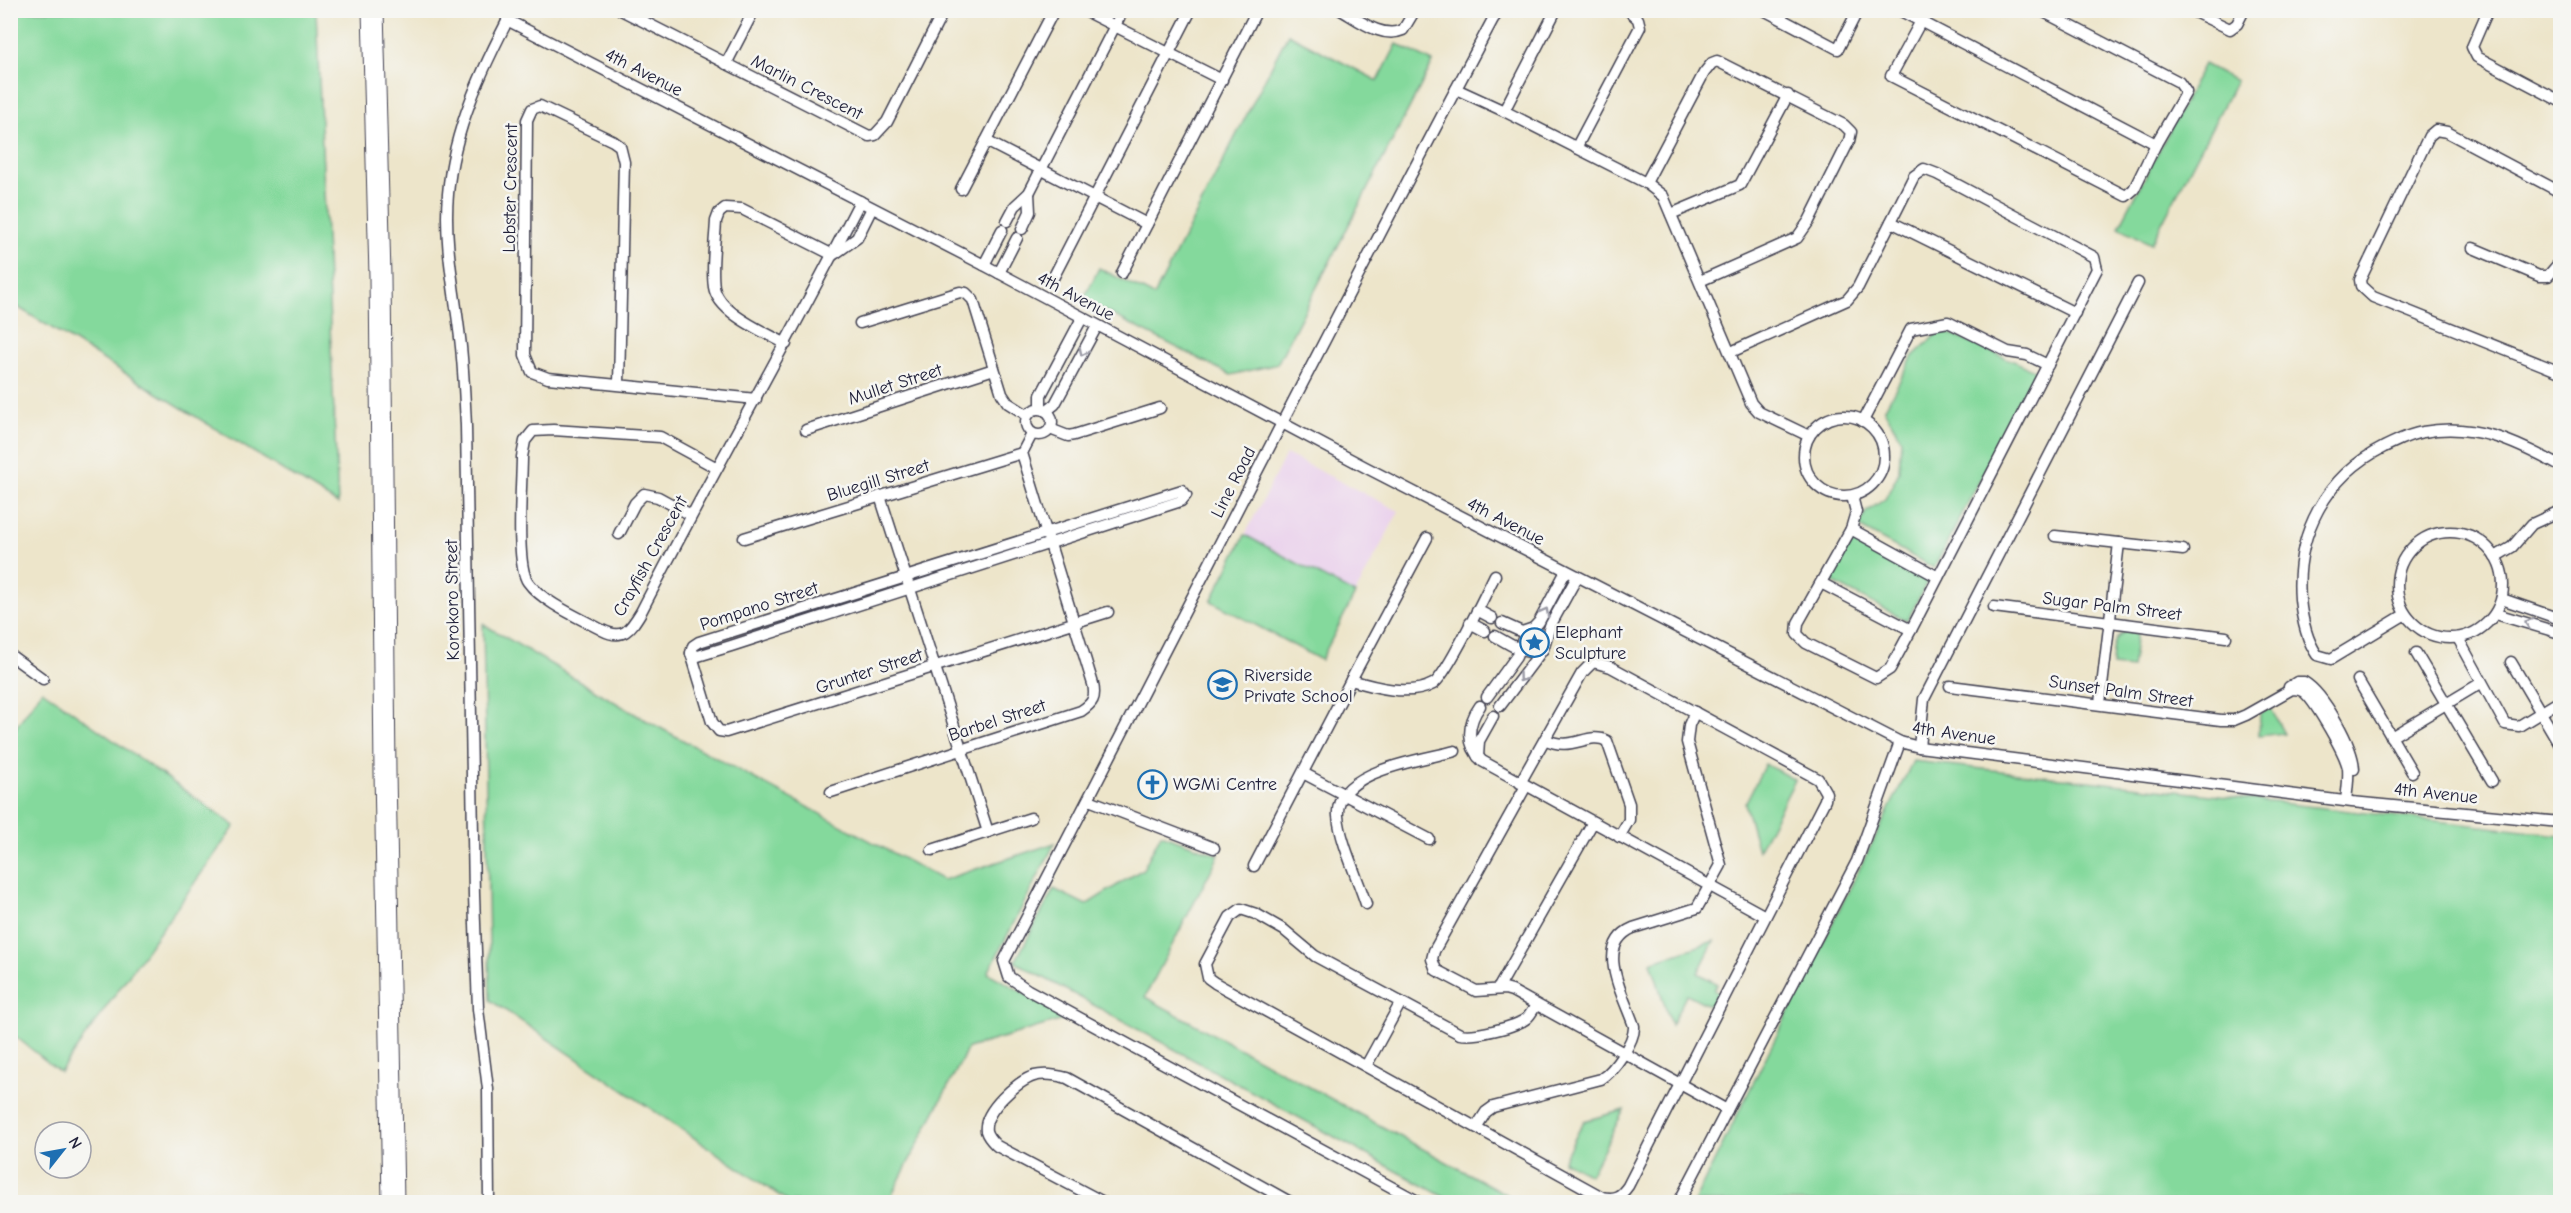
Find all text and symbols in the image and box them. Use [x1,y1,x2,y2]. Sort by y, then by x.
street label: 4th Avenue [601,44,686,101]
street label: Marlin Crescent [747,50,867,125]
street label: Lobster Crescent [499,122,522,253]
street label: 4th Avenue [1034,267,1118,326]
one-way arrow [1079,346,1090,356]
street label: Mullet Street [846,359,946,410]
street label: Line Road [1207,443,1260,521]
street label: Bluegill Street [824,455,933,506]
street label: Crayfish Crescent [609,492,693,620]
street label: 4th Avenue [1463,493,1548,550]
street label: Korokoro Street [441,538,464,661]
street label: Pompano Street [697,577,822,635]
street label: Sugar Palm Street [2041,588,2183,626]
one-way arrow [1538,607,1549,618]
one-way arrow [2523,618,2534,630]
place label: Elephant Sculpture [1555,622,1626,664]
place icon: Elephant Sculpture [1518,626,1550,658]
street label: Grunter Street [813,644,926,699]
place label: Riverside Private School [1244,665,1353,707]
school or university icon: Riverside Private School [1207,669,1239,701]
one-way arrow [1518,671,1529,682]
street label: Sunset Palm Street [2048,671,2195,712]
street label: Barbel Street [946,695,1049,746]
street label: 4th Avenue [1911,717,1997,750]
church icon: WGMi Centre [1136,768,1168,800]
place label: WGMi Centre [1173,774,1277,795]
street label: 4th Avenue [2393,779,2479,808]
north arrow [33,1120,93,1180]
text: N [65,1134,85,1152]

